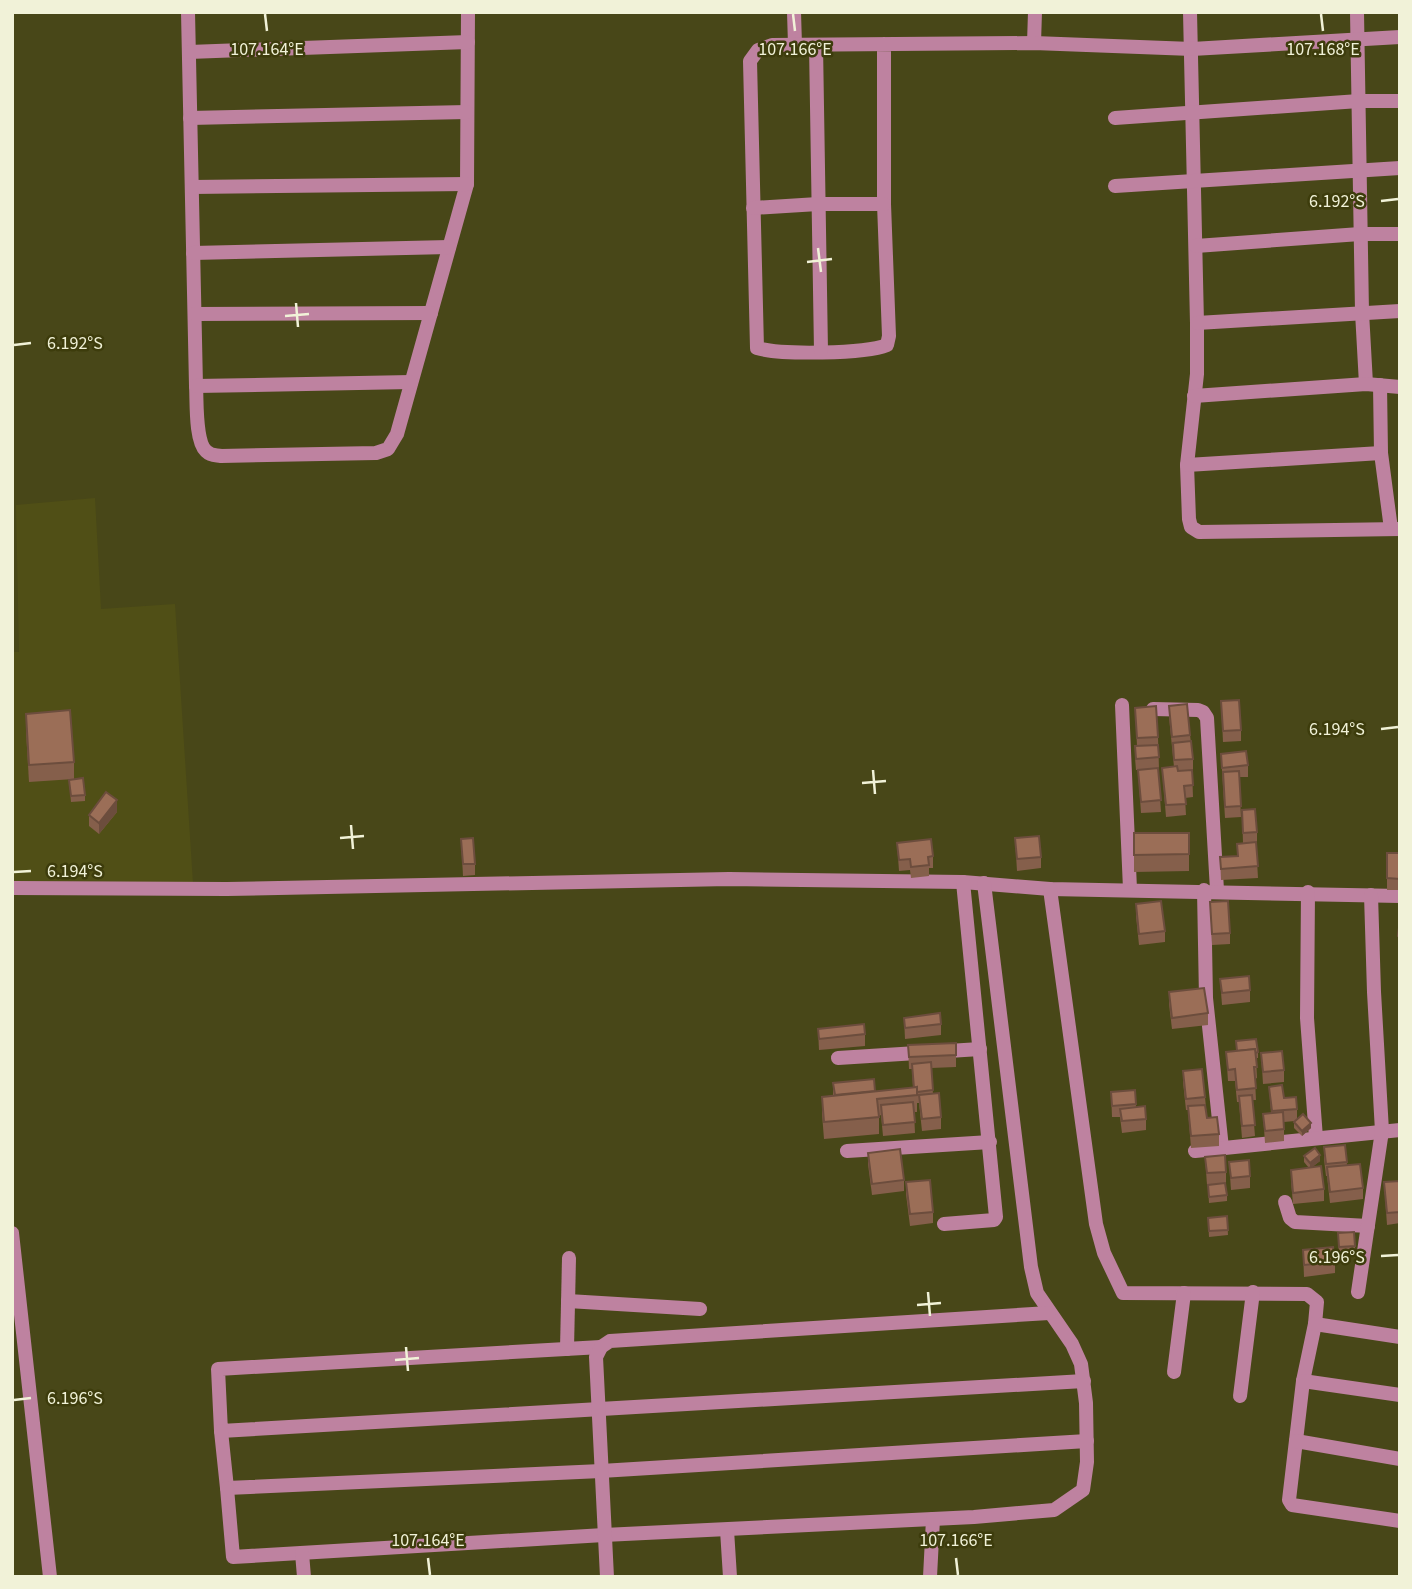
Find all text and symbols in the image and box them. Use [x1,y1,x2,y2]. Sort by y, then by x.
text: 107.164°E [230,37,304,62]
text: 107.166°E [758,37,832,62]
text: 107.168°E [1286,37,1360,62]
text: 6.192°S [1309,189,1365,214]
text: 6.192°S [47,331,103,356]
text: 6.194°S [1309,717,1365,742]
text: 6.194°S [47,859,103,884]
text: 6.196°S [1309,1245,1365,1270]
text: 6.196°S [47,1386,103,1411]
text: 107.164°E [391,1528,465,1553]
text: 107.166°E [919,1528,993,1553]

